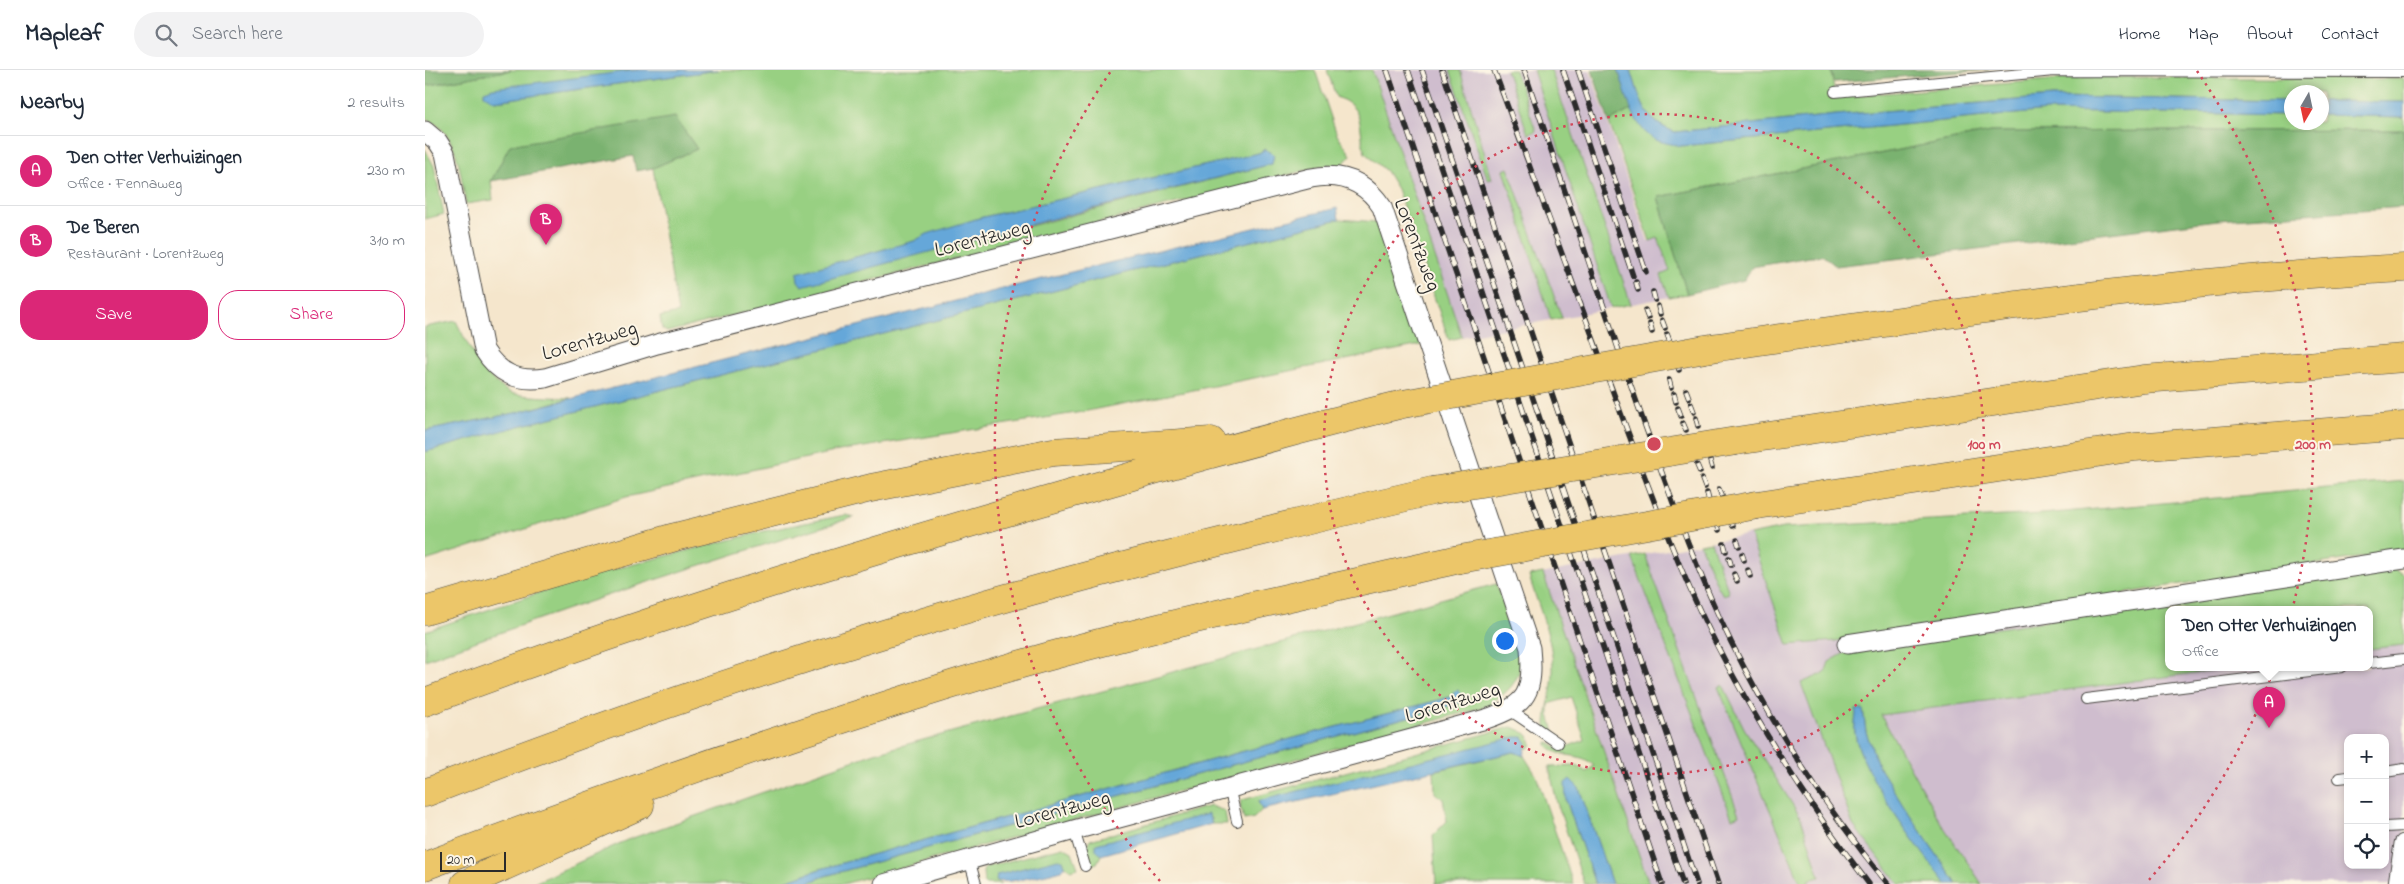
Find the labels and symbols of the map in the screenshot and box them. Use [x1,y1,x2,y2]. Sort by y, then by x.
north arrow [2284,85,2329,130]
street label: Lorentzweg [1383,194,1449,297]
pin: B [530,204,562,245]
street label: Lorentzweg [931,213,1034,268]
street label: Lorentzweg [538,313,642,372]
text: 100 m [1967,434,2001,456]
text: 200 m [2294,434,2331,456]
centre of rings [1645,435,1663,453]
your location [1492,628,1518,654]
street label: Lorentzweg [1401,674,1505,734]
pin: A [2253,687,2285,728]
street label: Lorentzweg [1011,783,1115,840]
scale bar [440,849,506,872]

